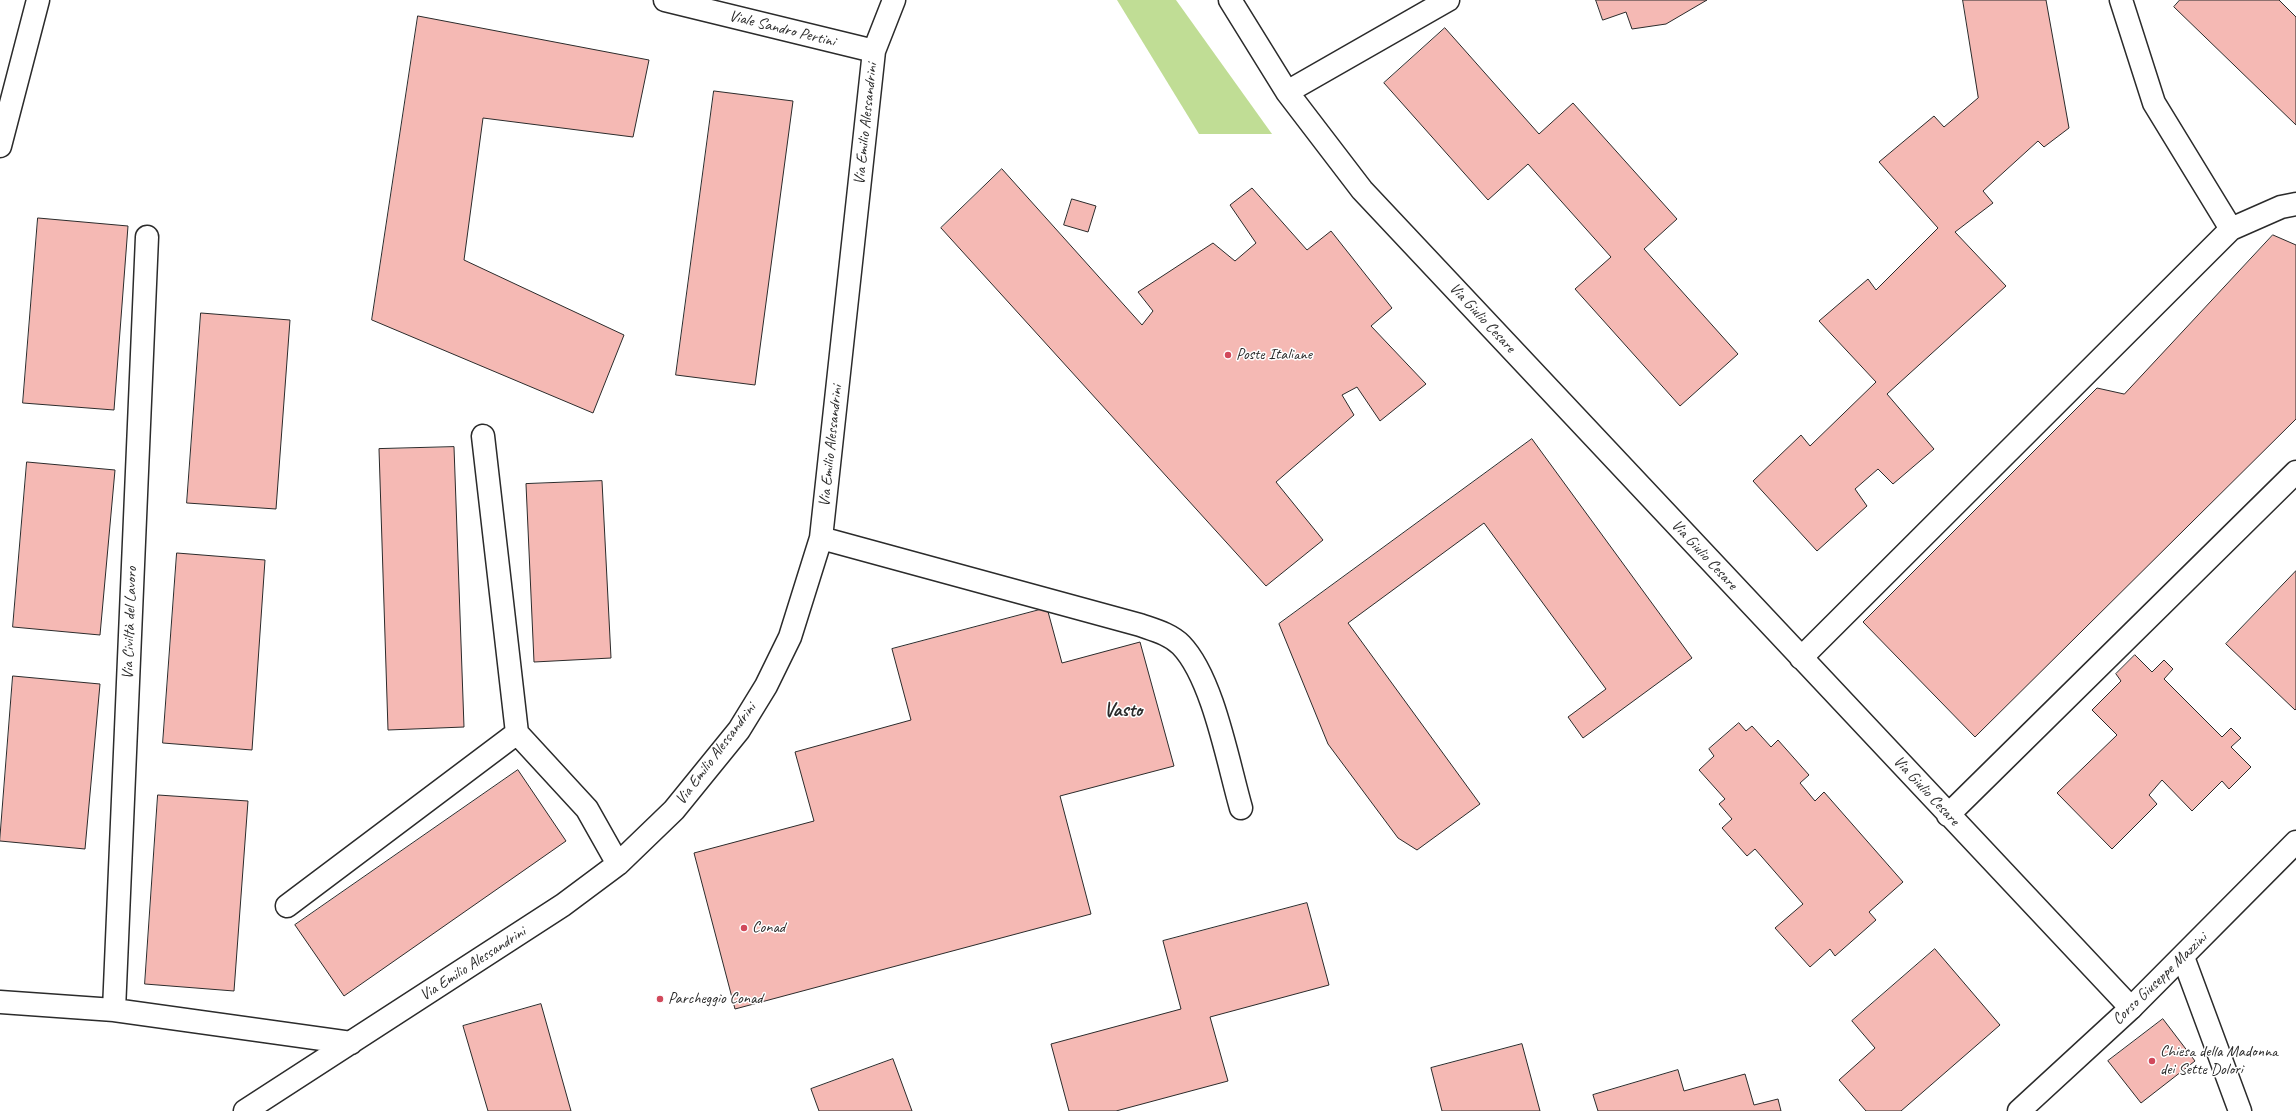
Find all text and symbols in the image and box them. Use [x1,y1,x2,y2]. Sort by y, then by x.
street label: Viale Sandro Pertini [727,7,837,51]
street label: Via Emilio Alessandrini [850,62,882,186]
street label: Via Giulio Cesare [1445,279,1519,357]
place label: Poste Italiane [1236,345,1312,365]
marker: Poste Italiane [1223,350,1233,360]
street label: Via Emilio Alessandrini [815,384,847,508]
street label: Via Giulio Cesare [1667,516,1741,594]
street label: Via Civiltà del Lavoro [118,566,142,680]
street label: Via Emilio Alessandrini [671,699,761,809]
district label: Vasto [1104,699,1142,723]
street label: Via Giulio Cesare [1889,752,1963,830]
place label: Conad [752,918,785,938]
street label: Via Emilio Alessandrini [416,923,530,1005]
marker: Conad [739,923,749,933]
street label: Corso Giuseppe Mazzini [2109,929,2211,1029]
place label: Parcheggio Conad [668,989,763,1009]
marker: Parcheggio Conad [655,994,665,1004]
place label: Chiesa della Madonna dei Sette Dolori [2160,1042,2278,1080]
marker: Chiesa della Madonna dei Sette Dolori [2147,1056,2157,1066]

